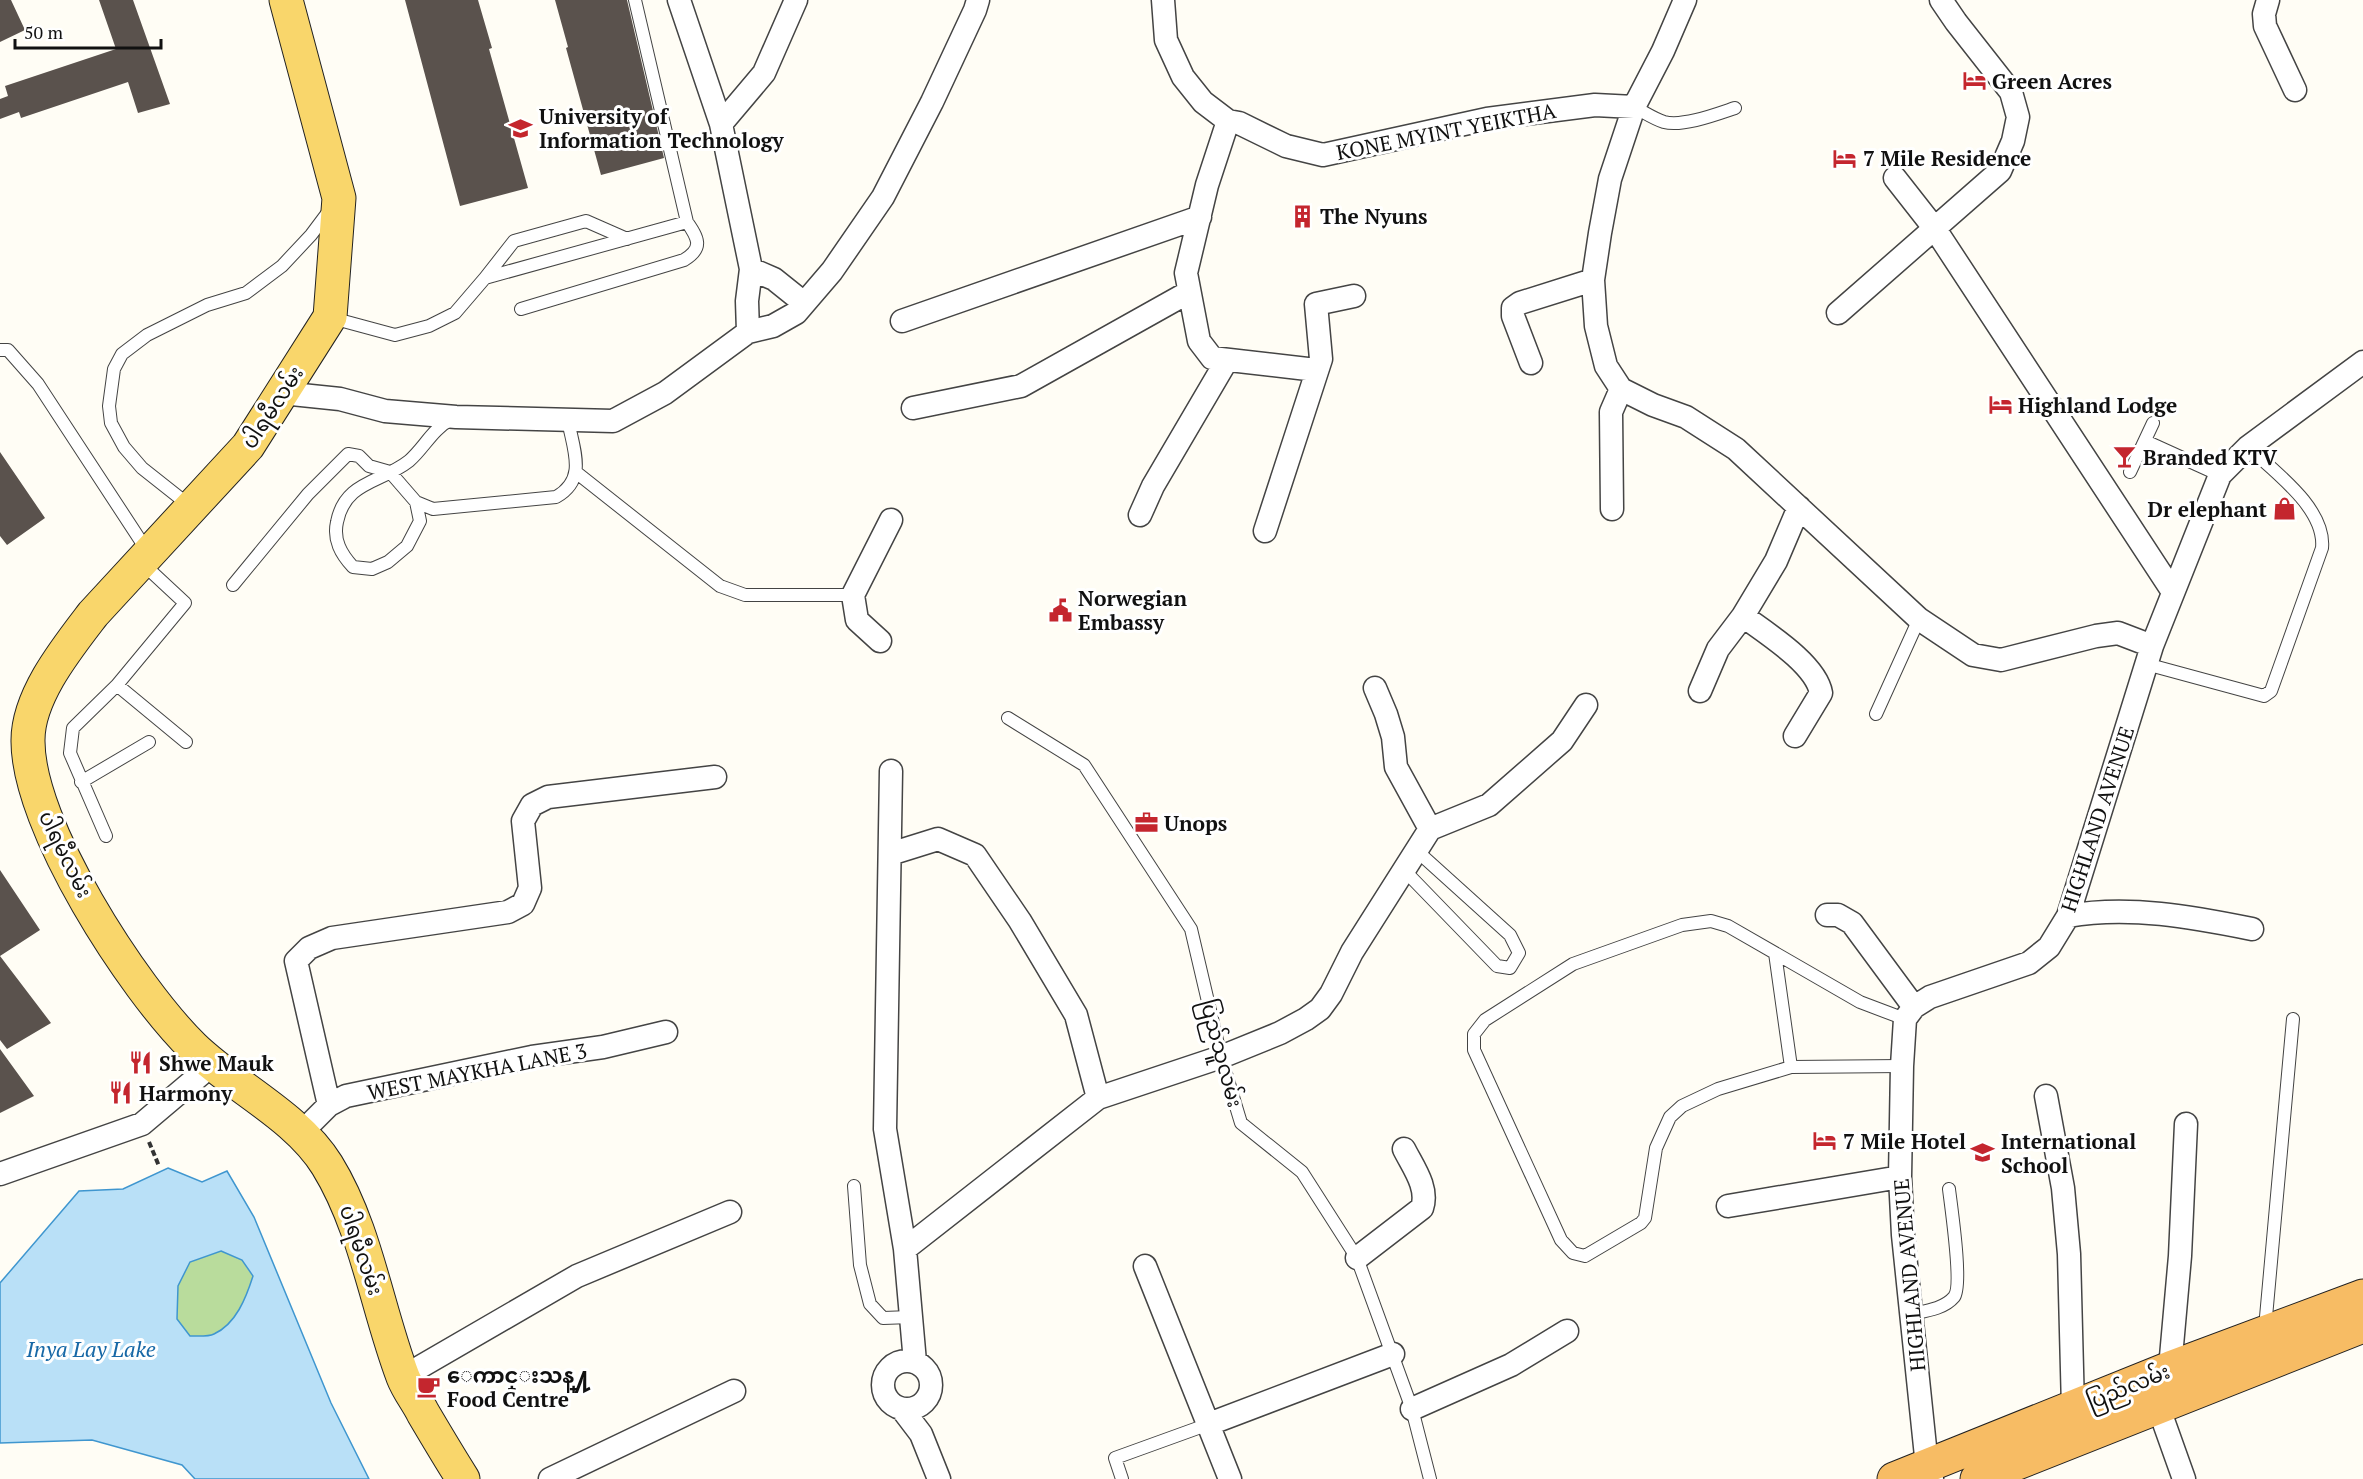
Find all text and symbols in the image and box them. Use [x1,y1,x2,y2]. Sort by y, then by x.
scale bar [15,12,160,50]
text: 50 m [24,20,64,44]
place label: Green Acres [1992,67,2112,95]
hotel icon: Green Acres [1961,68,1987,94]
street label: KONE MYINT YEIKTHA [1334,96,1559,166]
place label: University of Information Technology [539,102,784,154]
school or university icon: University of Information Technology [508,115,534,141]
place label: 7 Mile Residence [1863,144,2031,172]
hotel icon: 7 Mile Residence [1832,145,1858,171]
place label: The Nyuns [1320,202,1427,230]
building icon: The Nyuns [1289,203,1315,229]
street label: ပါရမီလမ်း [234,360,313,456]
place label: Highland Lodge [2018,391,2177,419]
hotel icon: Highland Lodge [1987,392,2013,418]
place label: Branded KTV [2143,443,2278,471]
bar icon: Branded KTV [2112,444,2138,470]
place label: Dr elephant [2147,495,2268,523]
shop icon: Dr elephant [2272,496,2298,522]
place label: Norwegian Embassy [1078,584,1188,636]
public building icon: Norwegian Embassy [1047,597,1073,623]
street label: HIGHLAND AVENUE [2054,723,2140,915]
street label: ပါရမီလမ်း [29,805,100,904]
place label: Unops [1164,809,1227,837]
office icon: Unops [1133,810,1159,836]
street label: ပြည်သူလမ်း [1190,995,1251,1111]
street label: WEST MAYKHA LANE 3 [365,1036,589,1106]
place label: Shwe Mauk [159,1049,275,1077]
restaurant icon: Shwe Mauk [128,1050,154,1076]
place label: Harmony [139,1079,233,1107]
restaurant icon: Harmony [108,1080,134,1106]
place label: 7 Mile Hotel [1843,1127,1966,1155]
place label: International School [2001,1127,2136,1179]
hotel icon: 7 Mile Hotel [1812,1128,1838,1154]
school or university icon: International School [1970,1140,1996,1166]
street label: HIGHLAND AVENUE [1887,1177,1931,1373]
street label: ပါရမီလမ်း [330,1201,391,1300]
water label: Inya Lay Lake [25,1334,156,1363]
street label: ပြည်လမ်း [2082,1356,2175,1419]
place label: ေကာင္းသန္႔ Food Centre [447,1361,591,1413]
cafe icon: ေကာင္းသန္႔ Food Centre [416,1374,442,1400]

